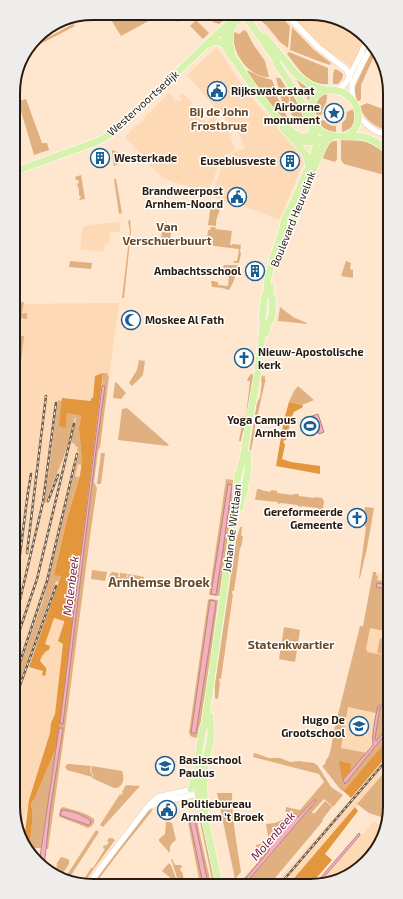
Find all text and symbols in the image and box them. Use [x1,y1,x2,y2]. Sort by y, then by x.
street label: Westervoortsedijk [104,67,182,139]
public building icon: Rijkswaterstaat [206,80,228,102]
place label: Rijkswaterstaat [231,84,315,98]
place label: Airborne monument [264,100,320,126]
place icon: Airborne monument [323,102,345,124]
district label: Bij de John Frostbrug [189,104,249,132]
building icon: Westerkade [89,147,111,169]
building icon: Eusebiusveste [279,150,301,172]
place label: Westerkade [114,151,177,164]
place label: Eusebiusveste [200,154,276,167]
street label: Boulevard Heuvelink [267,168,318,269]
place label: Brandweerpost Arnhem-Noord [142,184,223,210]
public building icon: Brandweerpost Arnhem-Noord [226,186,248,208]
district label: Van Verschuerbuurt [122,219,212,247]
building icon: Ambachtsschool [244,260,266,282]
place label: Ambachtsschool [154,264,241,277]
mosque icon: Moskee Al Fath [120,309,142,331]
place label: Moskee Al Fath [145,313,224,326]
place label: Nieuw-Apostolische kerk [258,345,364,371]
church icon: Nieuw-Apostolische kerk [233,347,255,369]
place label: Yoga Campus Arnhem [227,413,296,439]
sports icon: Yoga Campus Arnhem [299,415,321,437]
street label: Johan de Wittlaan [220,483,243,573]
place label: Gereformeerde Gemeente [264,505,343,531]
church icon: Gereformeerde Gemeente [346,507,368,529]
water label: Molenbeek [59,555,81,617]
district label: Arnhemse Broek [108,574,210,590]
district label: Statenkwartier [248,637,334,651]
place label: Hugo De Grootschool [281,713,345,739]
school or university icon: Hugo De Grootschool [348,715,370,737]
place label: Basisschool Paulus [179,753,242,779]
school or university icon: Basisschool Paulus [154,755,176,777]
place label: Politiebureau Arnhem 't Broek [181,797,265,823]
public building icon: Politiebureau Arnhem 't Broek [156,799,178,821]
water label: Molenbeek [247,808,297,863]

